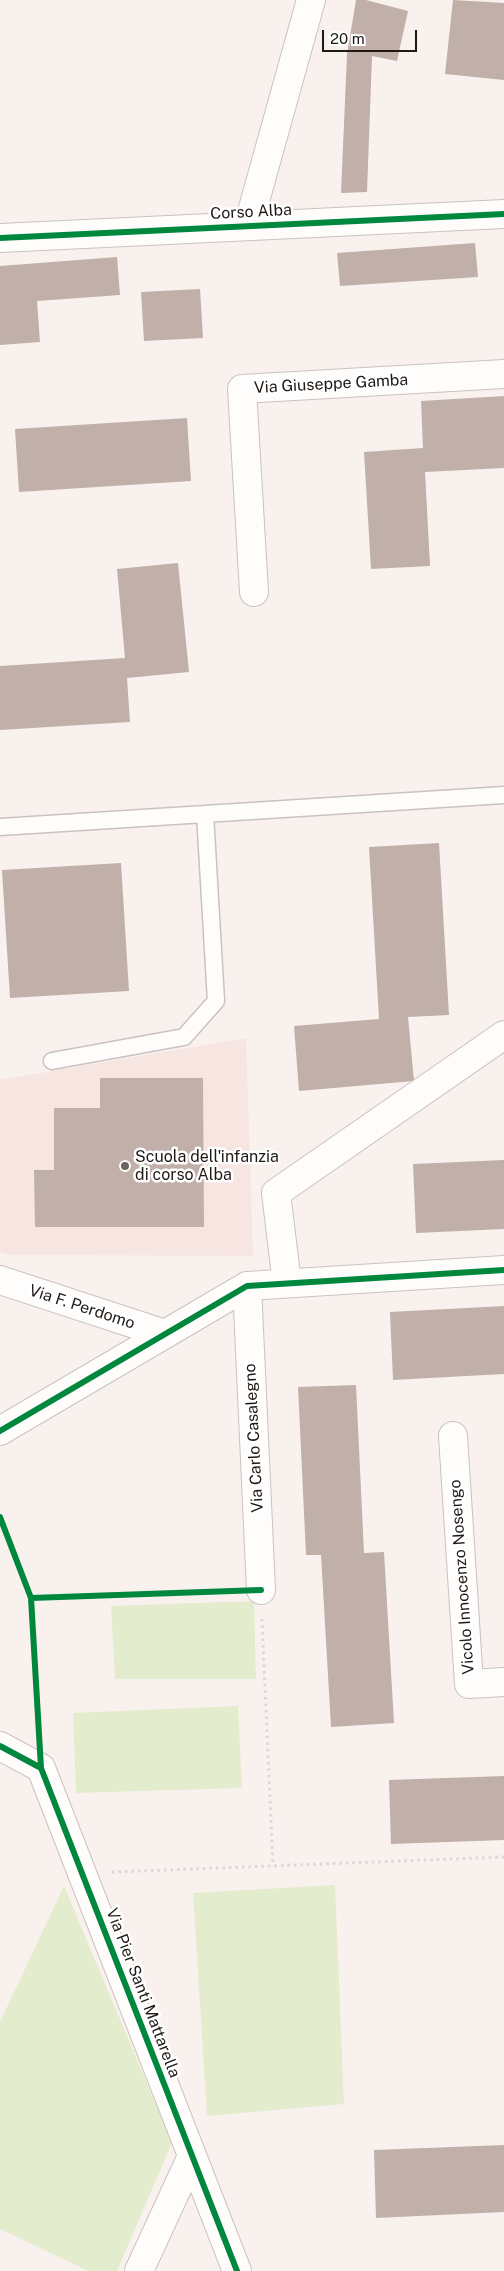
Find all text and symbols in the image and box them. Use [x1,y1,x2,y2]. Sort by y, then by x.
scale bar [324,20,419,52]
text: 20 m [330,30,365,47]
street label: Corso Alba [210,200,292,224]
street label: Via Giuseppe Gamba [253,370,409,398]
place label: Scuola dell'infanzia di corso Alba [135,1147,279,1185]
marker: Scuola dell'infanzia di corso Alba [119,1160,131,1172]
street label: Via F. Perdomo [27,1281,137,1333]
street label: Via Carlo Casalegno [241,1363,267,1513]
street label: Vicolo Innocenzo Nosengo [446,1479,478,1675]
street label: Via Pier Santi Mattarella [102,1906,184,2080]

